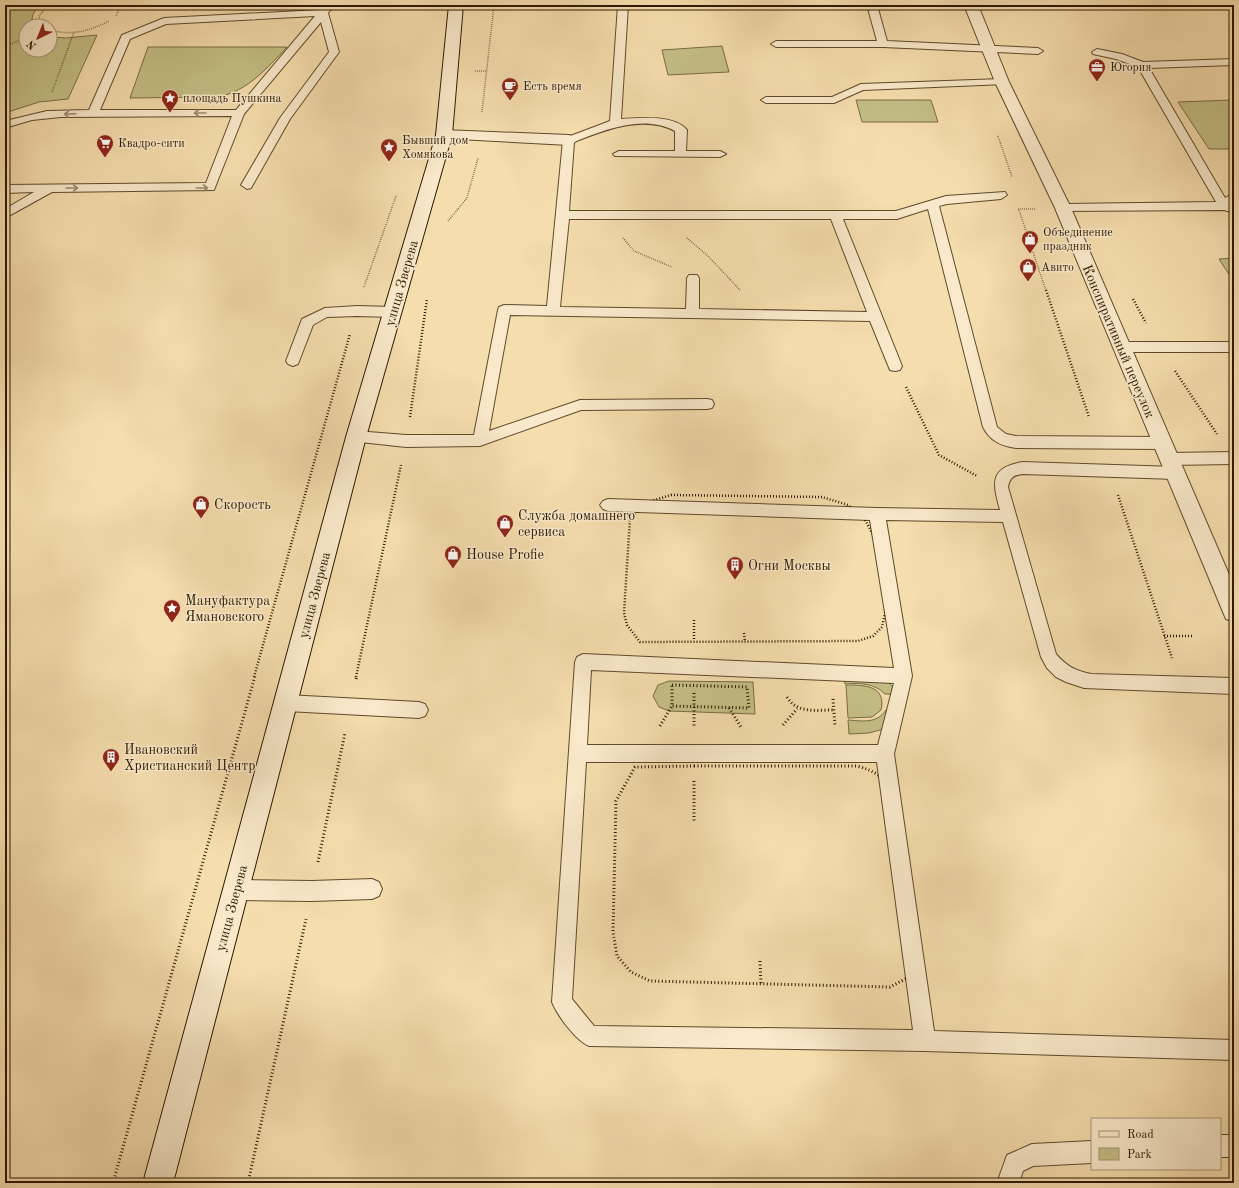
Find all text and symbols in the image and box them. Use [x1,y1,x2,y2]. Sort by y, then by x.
north arrow [18,18,58,58]
text: N [25,37,39,51]
office icon: Югория [1087,57,1107,82]
place label: Югория [1110,62,1152,74]
cafe icon: Есть время [500,76,520,101]
place label: Есть время [523,81,582,93]
place icon: площадь Пушкина [160,88,180,113]
place label: площадь Пушкина [183,93,281,105]
one-way arrow [194,109,207,117]
one-way arrow [64,110,77,118]
supermarket icon: Квадро-сити [95,133,115,158]
place label: Бывший дом Хомякова [402,135,468,161]
place icon: Бывший дом Хомякова [379,137,399,162]
place label: Квадро-сити [118,138,185,150]
one-way arrow [65,184,78,192]
one-way arrow [195,184,208,191]
place label: Объединение праздник [1043,227,1113,253]
shop icon: Объединение праздник [1020,229,1040,254]
street label: улица Зверева [383,239,421,328]
shop icon: Авито [1018,257,1038,282]
place label: Авито [1041,262,1074,274]
street label: Конспиративный переулок [1079,263,1157,420]
shop icon: Скорость [191,494,211,519]
place label: Скорость [214,498,271,512]
place label: Служба домашнего сервиса [518,509,635,539]
shop icon: Служба домашнего сервиса [495,513,515,538]
shop icon: House Profie [443,544,463,569]
place label: House Profie [466,548,544,562]
street label: улица Зверева [297,550,333,640]
building icon: Огни Москвы [725,555,745,580]
place label: Огни Москвы [748,559,831,573]
place label: Мануфактура Ямановского [185,594,270,624]
place icon: Мануфактура Ямановского [162,598,182,623]
place label: Ивановский Христианский Центр [124,743,255,773]
building icon: Ивановский Христианский Центр [101,747,121,772]
street label: улица Зверева [214,863,250,953]
legend [1091,1118,1221,1170]
text: Road [1127,1129,1154,1141]
text: Park [1127,1149,1152,1161]

